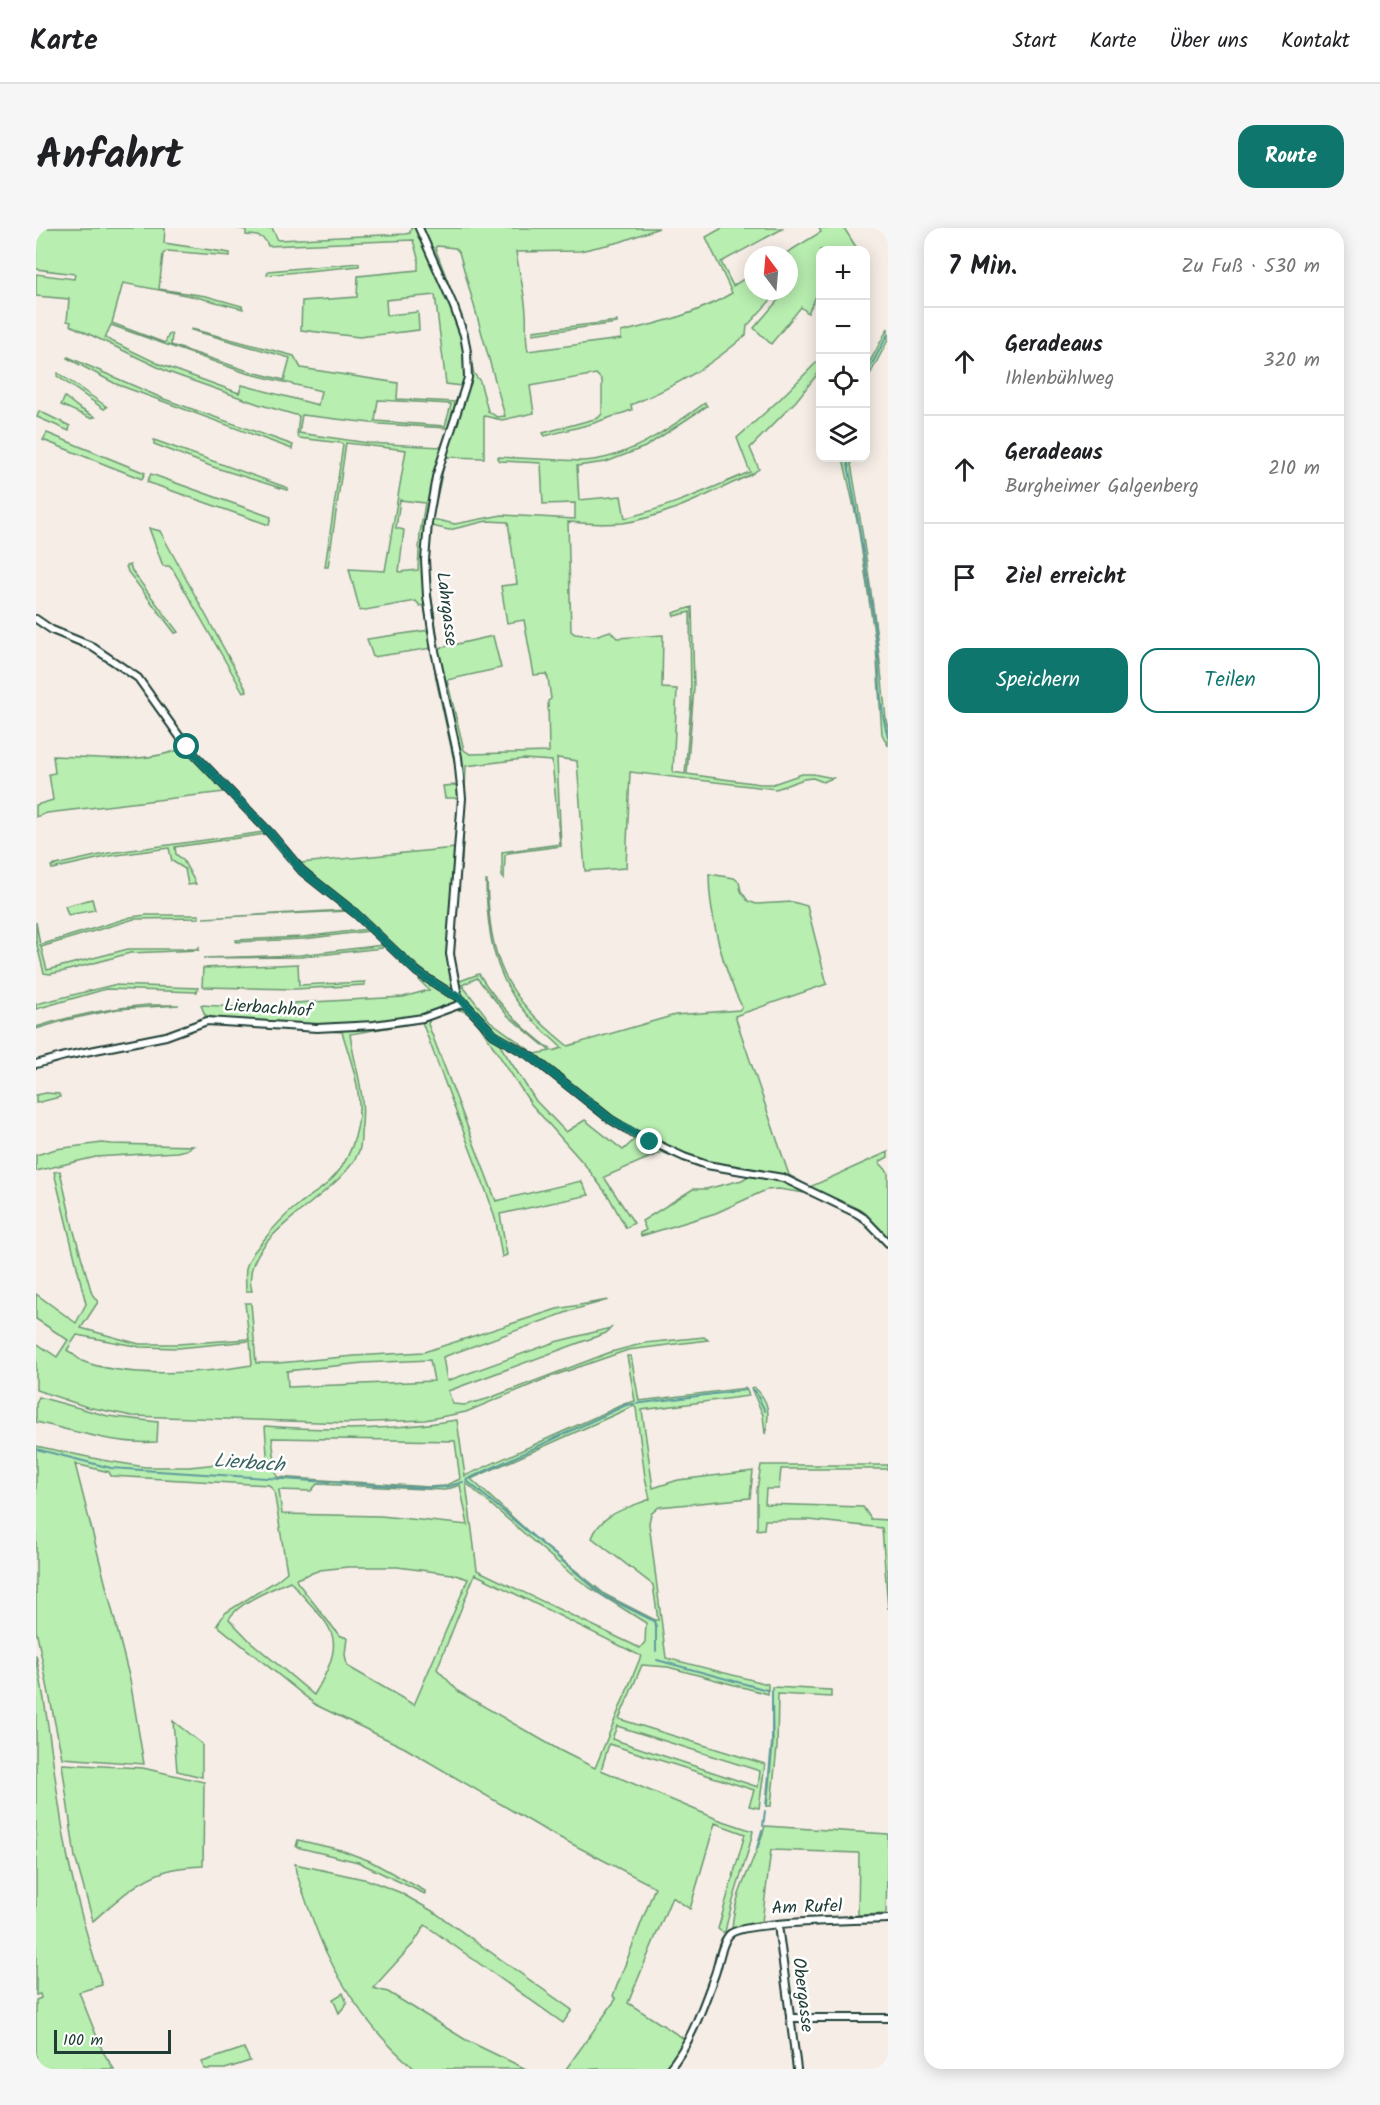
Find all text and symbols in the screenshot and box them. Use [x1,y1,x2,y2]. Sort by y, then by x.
text: Karte [30,19,98,64]
text: Start [1012,25,1057,58]
text: Karte [1090,25,1136,58]
text: Über uns [1169,25,1248,58]
text: Kontakt [1281,25,1350,58]
text: Anfahrt [36,123,183,190]
button: Route [1238,125,1344,188]
north arrow [744,246,798,300]
map controls [816,246,870,462]
button: + [816,246,870,300]
text: 7 Min. [948,246,1017,288]
text: Zu Fuß · 530 m [1181,251,1320,283]
button: − [816,300,870,354]
text: Geradeaus [1005,328,1103,363]
icon: ahead [948,345,981,378]
text: 320 m [1263,345,1320,377]
button: locate [816,354,870,408]
text: Ihlenbühlweg [1005,363,1114,395]
button: layers [816,408,870,462]
text: Geradeaus [1005,436,1103,471]
icon: ahead [948,453,981,486]
text: 210 m [1268,453,1320,485]
text: Burgheimer Galgenberg [1005,471,1199,503]
text: Ziel erreicht [1005,560,1126,595]
icon: arrive [948,561,981,594]
street label: Lahrgasse [427,570,465,648]
button: Speichern [948,648,1128,713]
button: Teilen [1140,648,1320,713]
route start [173,733,199,759]
street label: Lierbachhof [223,991,315,1027]
route end [636,1128,662,1154]
water label: Lierbach [213,1446,288,1483]
street label: Am Rufel [771,1892,844,1924]
street label: Obergasse [783,1956,821,2034]
scale bar [54,2027,171,2054]
text: 100 m [63,2028,103,2053]

